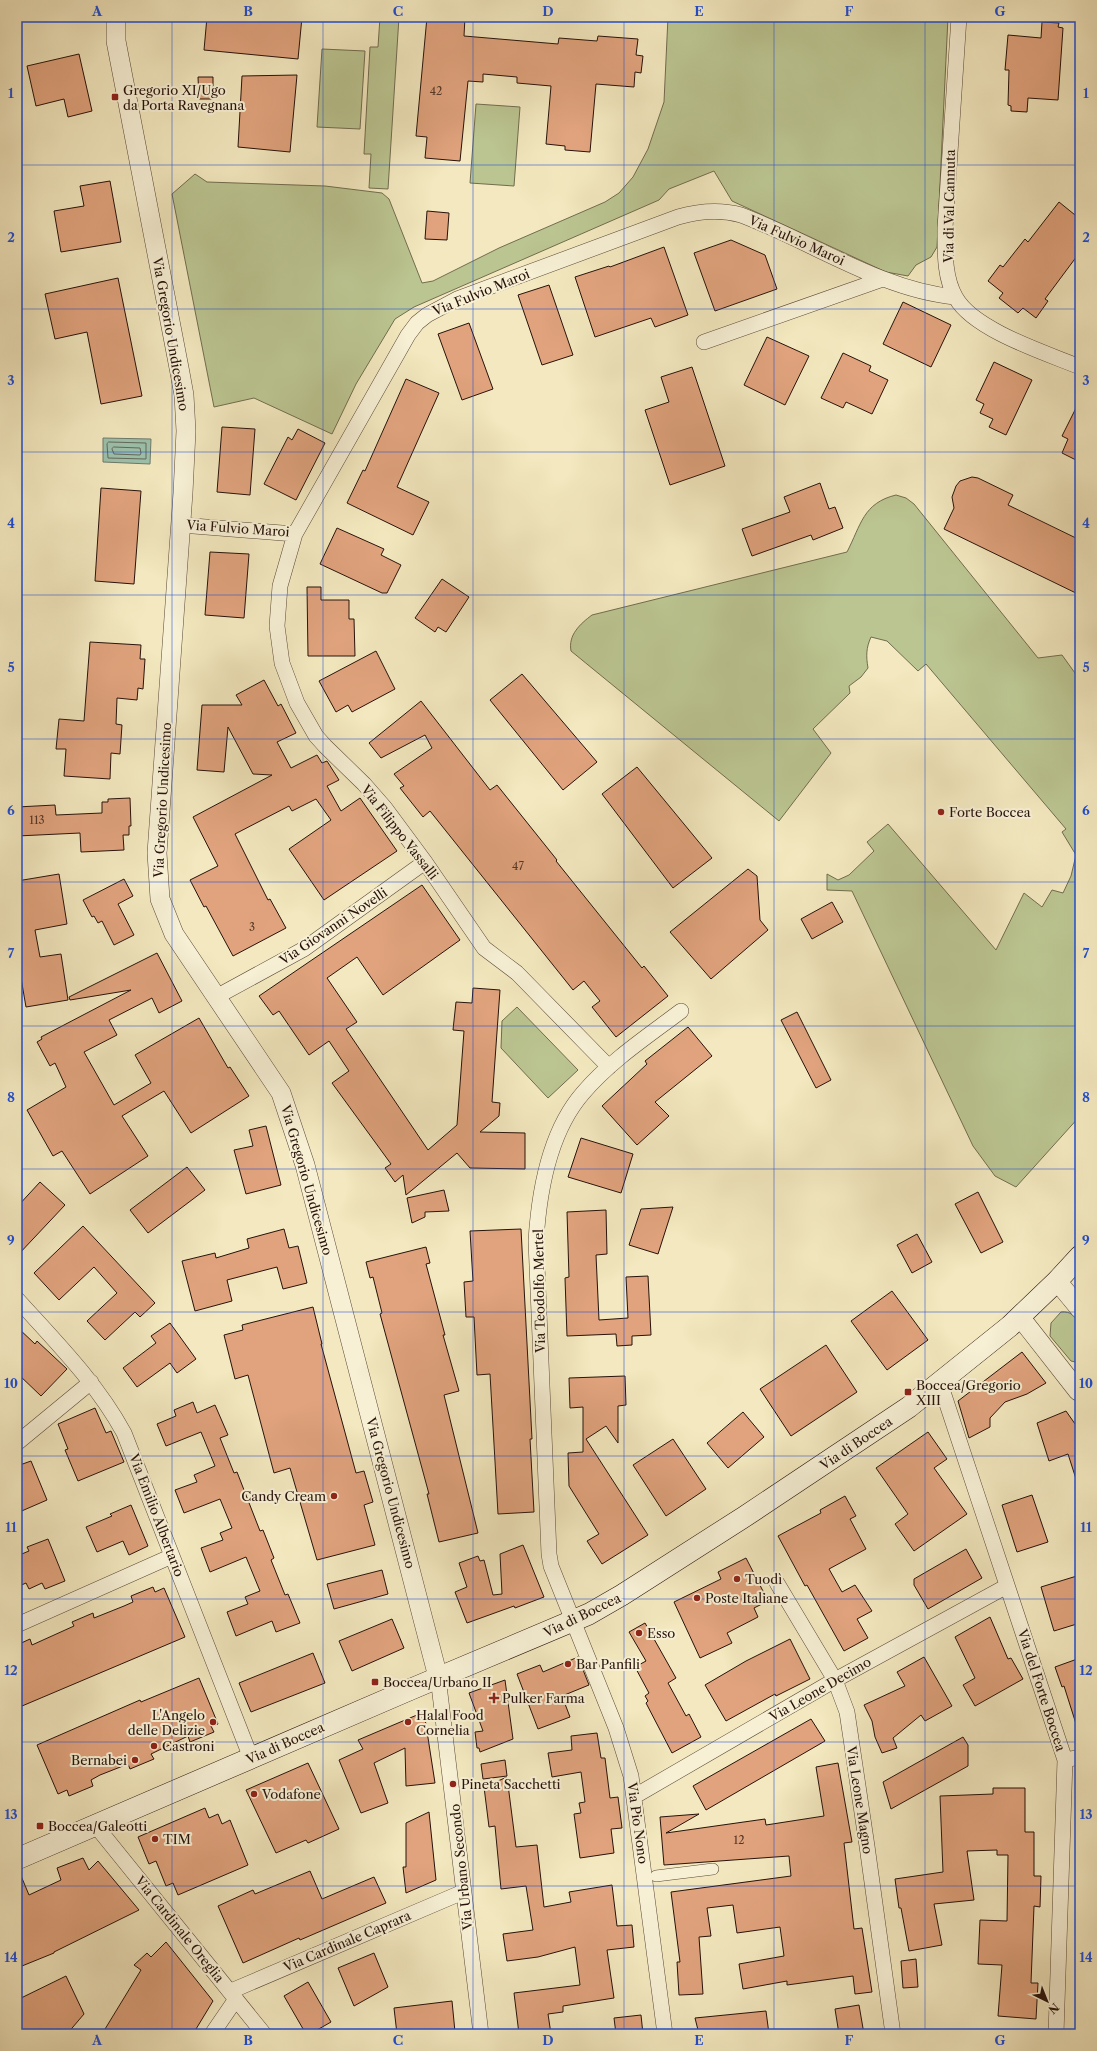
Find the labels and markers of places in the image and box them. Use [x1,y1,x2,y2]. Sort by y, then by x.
place label: Gregorio XI/Ugo da Porta Ravegnana [123,82,245,113]
marker: Gregorio XI/Ugo da Porta Ravegnana [110,92,120,102]
place label: Forte Boccea [949,804,1031,820]
marker: Forte Boccea [936,807,946,817]
place label: Boccea/Gregorio XIII [915,1377,1021,1408]
marker: Boccea/Gregorio XIII [903,1387,913,1397]
place label: Candy Cream [241,1488,326,1504]
marker: Candy Cream [329,1491,339,1501]
place label: Tuodì [745,1571,782,1587]
marker: Tuodì [732,1574,742,1584]
place label: Poste Italiane [705,1590,788,1606]
marker: Poste Italiane [692,1593,702,1603]
place label: Esso [647,1625,675,1641]
marker: Esso [634,1628,644,1638]
place label: Bar Panfili [576,1656,640,1672]
marker: Bar Panfili [563,1659,573,1669]
place label: Boccea/Urbano II [383,1674,492,1690]
marker: Boccea/Urbano II [370,1677,380,1687]
place label: Pulker Farma [502,1690,585,1706]
marker: Pulker Farma [489,1693,499,1703]
place label: L'Angelo delle Delizie [128,1707,205,1738]
place label: Halal Food Cornelia [416,1707,484,1738]
marker: L'Angelo delle Delizie [208,1717,218,1727]
marker: Halal Food Cornelia [403,1717,413,1727]
place label: Castroni [162,1738,214,1754]
marker: Castroni [149,1741,159,1751]
place label: Bernabei [71,1752,127,1768]
marker: Bernabei [130,1755,140,1765]
place label: Pineta Sacchetti [461,1776,561,1792]
marker: Pineta Sacchetti [448,1779,458,1789]
place label: Vodafone [261,1786,321,1802]
marker: Vodafone [249,1789,259,1799]
place label: Boccea/Galeotti [48,1818,147,1834]
marker: Boccea/Galeotti [35,1821,45,1831]
place label: TIM [163,1831,191,1847]
marker: TIM [150,1834,160,1844]

